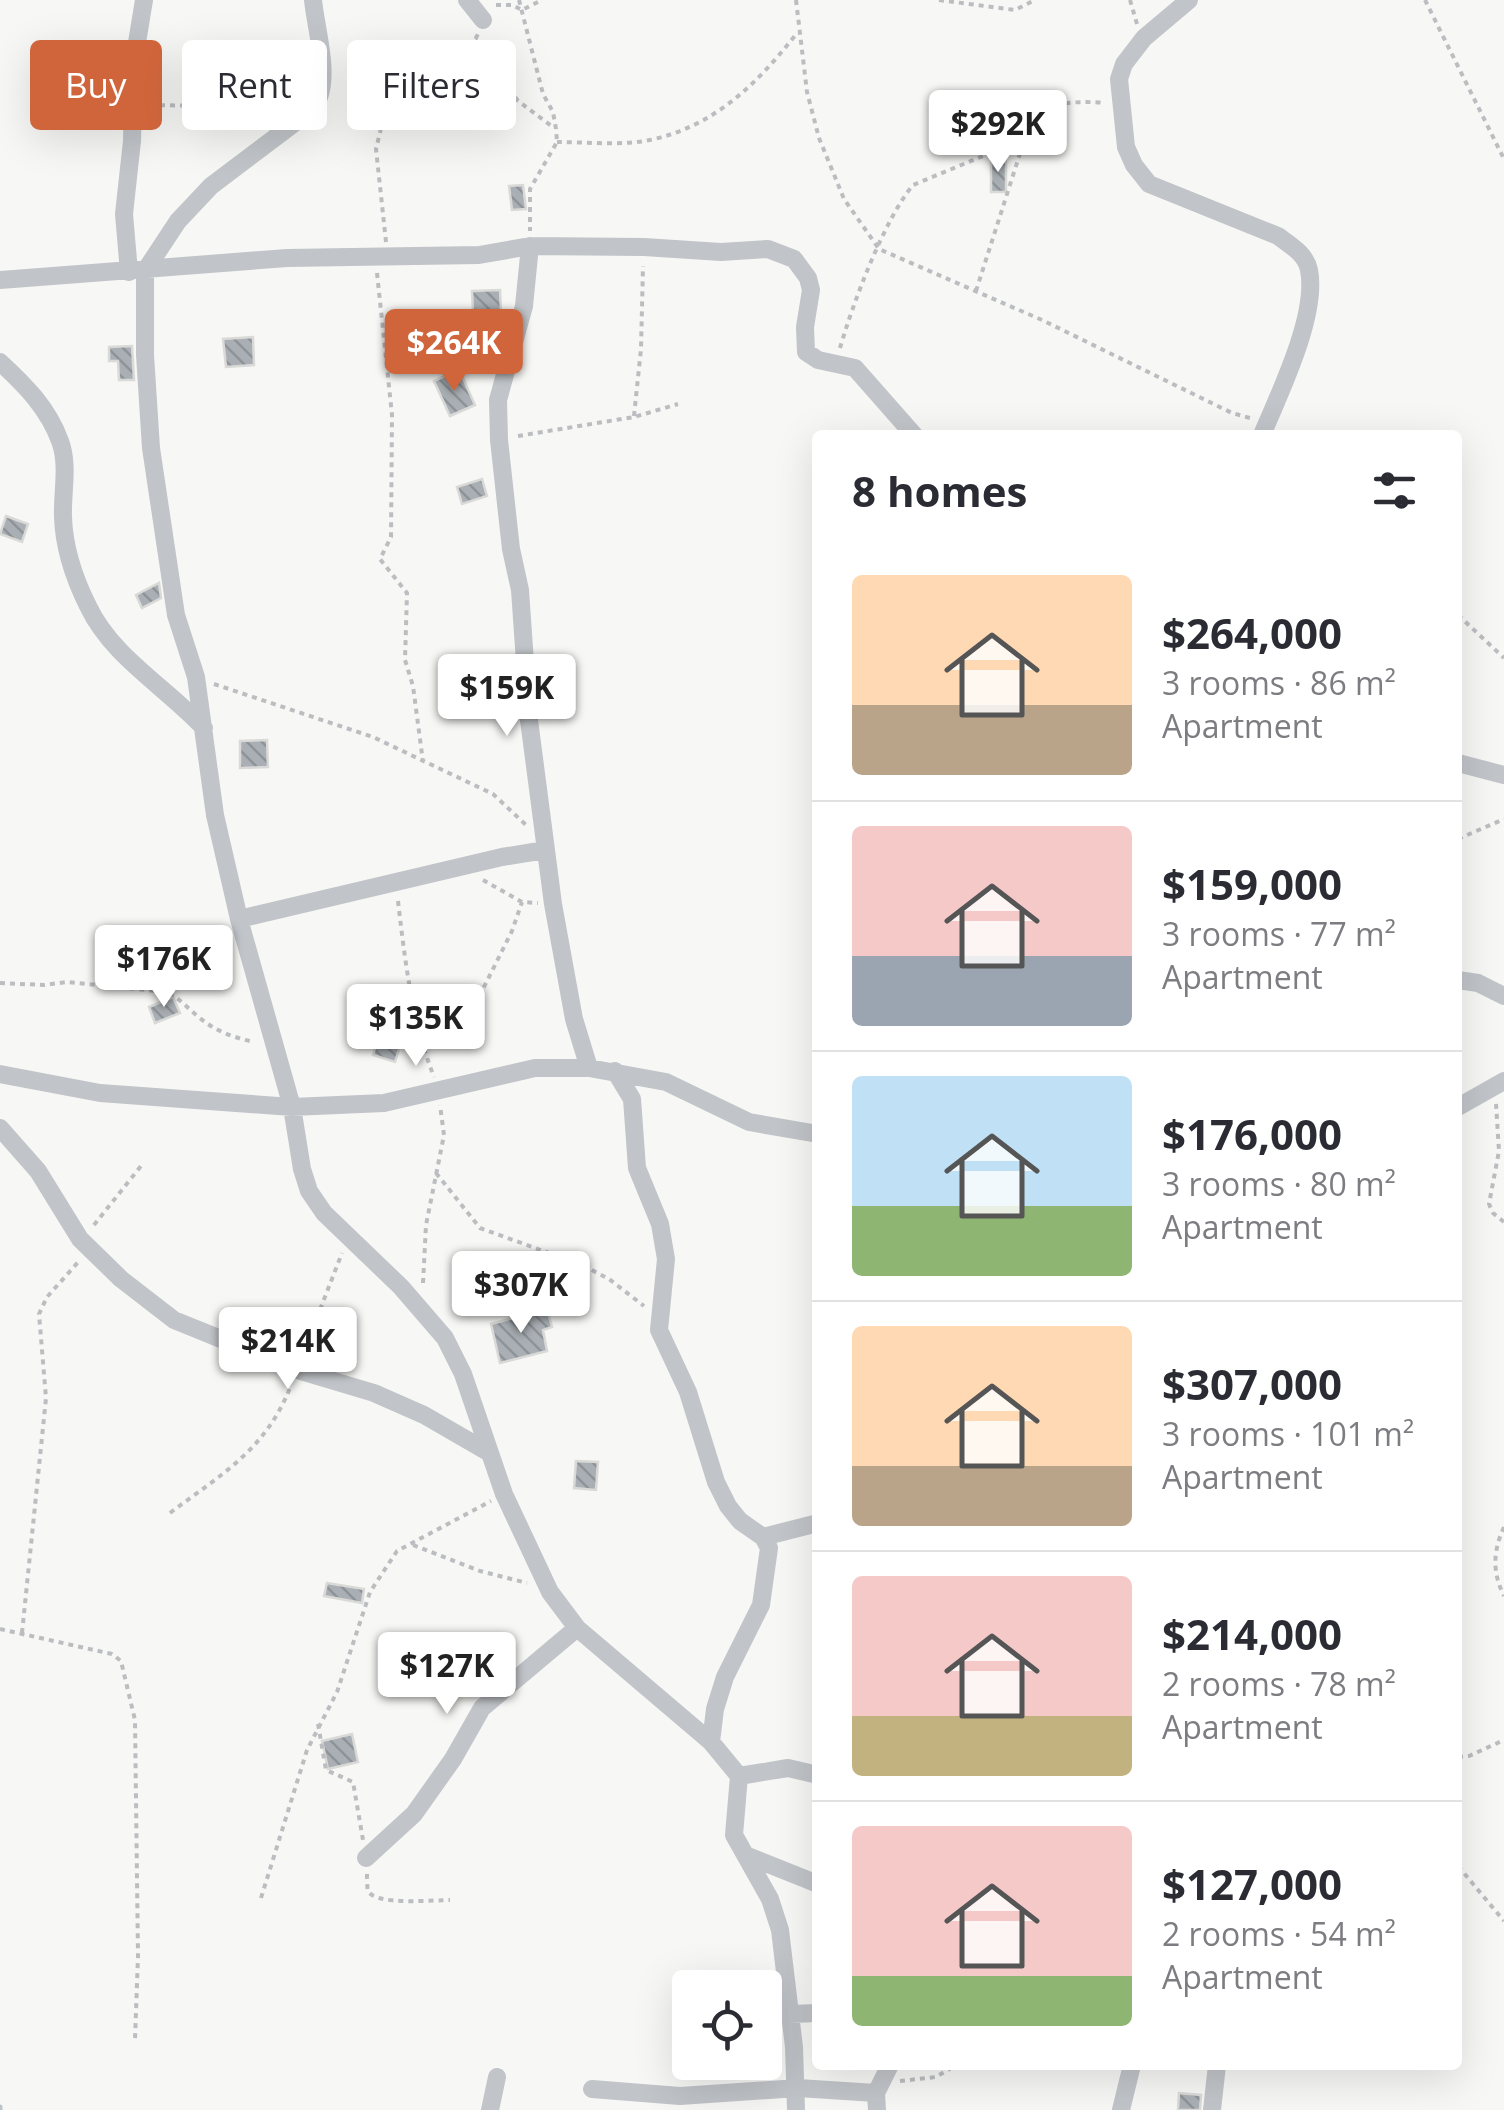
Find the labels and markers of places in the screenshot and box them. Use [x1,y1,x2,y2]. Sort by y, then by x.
pin: $292K [928,90,1068,175]
pin: $264K [384,309,524,394]
pin: $159K [437,654,577,739]
pin: $176K [94,925,234,1010]
pin: $135K [346,984,486,1069]
pin: $307K [451,1251,591,1336]
pin: $214K [218,1307,358,1392]
pin: $127K [377,1632,517,1717]

